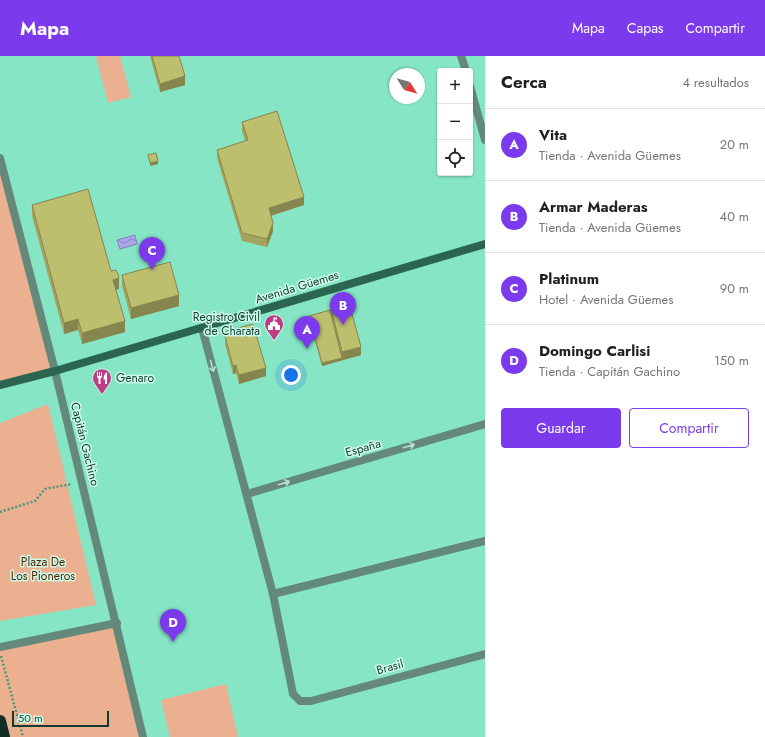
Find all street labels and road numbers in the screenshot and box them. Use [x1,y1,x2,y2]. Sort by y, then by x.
street label: Avenida Güemes [253,266,341,308]
street label: Capitán Gachino [66,400,104,488]
street label: España [343,434,383,462]
street label: Brasil [374,655,406,679]

